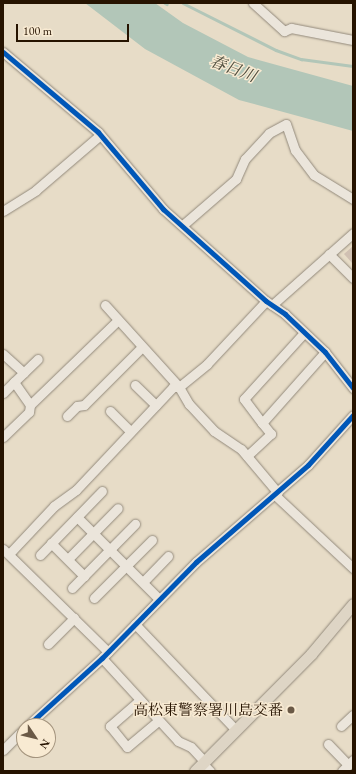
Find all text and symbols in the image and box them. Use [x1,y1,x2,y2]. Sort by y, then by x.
scale bar [18,16,131,42]
text: 100 m [23,23,52,39]
water label: 春日川 [207,51,259,87]
place label: 高松東警察署川島交番 [133,701,283,719]
marker: 高松東警察署川島交番 [286,705,296,715]
north arrow [16,718,56,758]
text: N [37,737,53,752]

